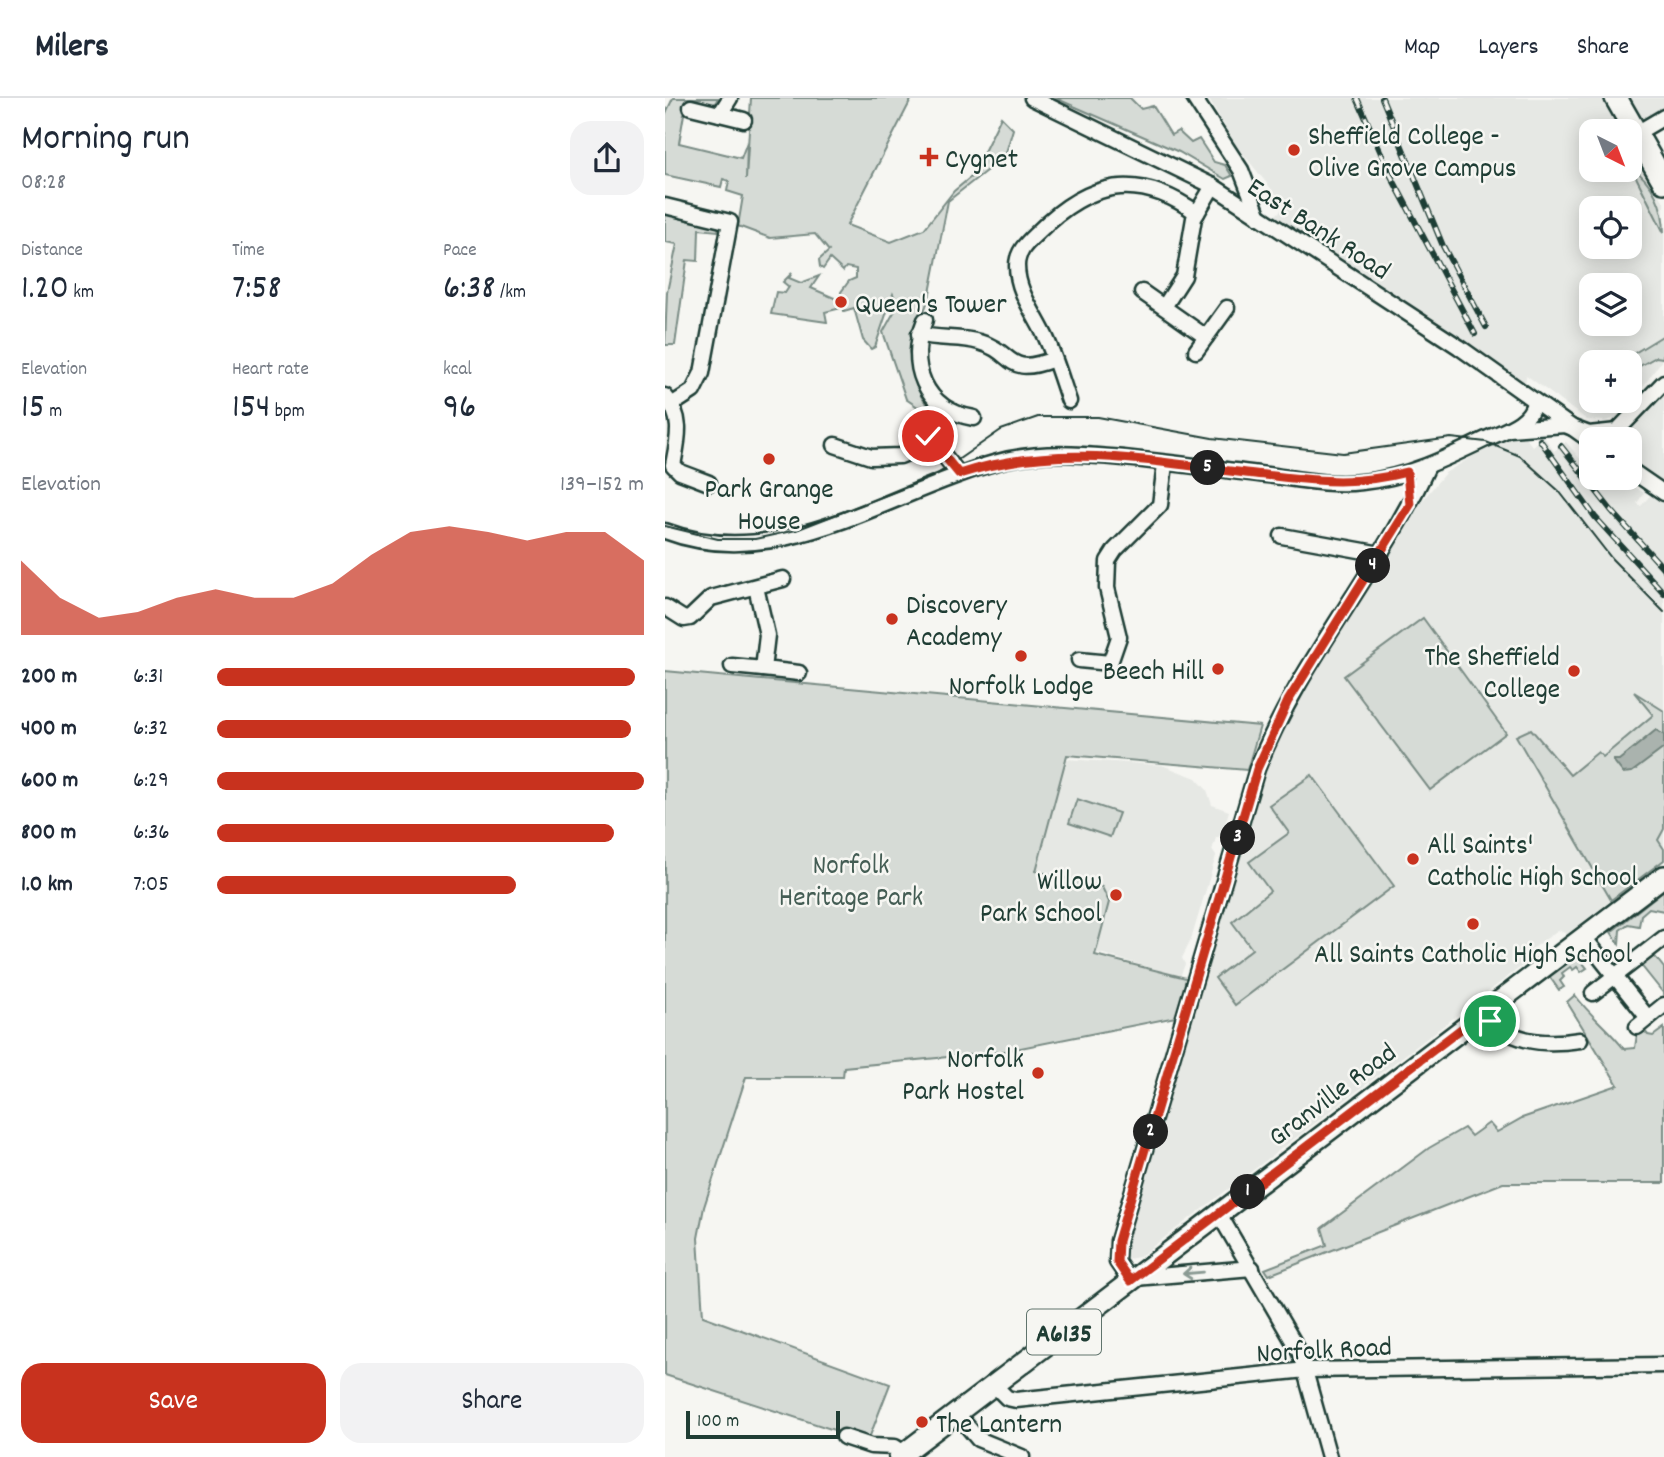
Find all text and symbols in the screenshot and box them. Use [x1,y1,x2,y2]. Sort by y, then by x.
text: Milers [35,25,109,72]
text: Map [1404,31,1440,65]
text: Layers [1478,31,1539,65]
text: Share [1577,31,1629,65]
text: Morning run [21,113,190,168]
place label: Sheffield College - Olive Grove Campus [1308,119,1517,191]
north arrow [1579,119,1641,182]
map controls [1579,119,1642,490]
button: share [570,121,644,195]
place label: Cygnet [945,142,1018,182]
marker: Sheffield College - Olive Grove Campus [1286,142,1302,158]
marker: Cygnet [919,147,939,167]
text: 08:28 [21,167,66,200]
street label: East Bank Road [1238,170,1397,293]
button: locate [1579,196,1642,259]
text: Distance [21,238,83,265]
text: Time [232,238,265,265]
text: Pace [443,238,477,265]
text: 1.20 [21,265,69,315]
text: 7:58 [232,265,281,315]
text: 6:38 [443,265,496,315]
button: layers [1579,273,1642,336]
text: km [69,280,94,307]
text: /km [496,280,526,307]
place label: Queen's Tower [855,287,1007,327]
marker: Queen's Tower [833,294,849,310]
button: + [1579,350,1642,413]
text: Elevation [21,357,87,384]
text: Heart rate [232,357,309,384]
text: kcal [443,357,472,384]
text: 15 [21,384,45,434]
text: 154 [232,384,270,434]
text: 96 [443,384,476,434]
text: m [45,399,62,426]
text: bpm [270,399,305,426]
pin [898,406,958,466]
icon: check [909,417,947,455]
button: − [1579,427,1642,490]
pin: 5 [1191,450,1225,486]
marker: Park Grange House [761,451,777,467]
text: 5 [1203,454,1212,481]
text: Elevation [21,469,101,502]
text: 139–152 m [560,469,644,502]
place label: Park Grange House [704,472,834,544]
pin: 4 [1355,548,1391,584]
text: 4 [1369,552,1376,579]
place label: Discovery Academy [906,588,1007,660]
marker: Discovery Academy [884,611,900,627]
place label: The Sheffield College [1424,640,1560,712]
marker: Norfolk Lodge [1013,648,1029,664]
place label: Beech Hill [1103,654,1204,694]
text: 200 m [21,661,77,694]
text: 6:31 [133,661,163,694]
marker: Beech Hill [1210,661,1226,677]
marker: The Sheffield College [1566,663,1582,679]
place label: Norfolk Lodge [948,669,1094,709]
text: 400 m [21,713,77,746]
text: 6:32 [133,713,168,746]
text: 600 m [21,765,78,798]
text: 6:29 [133,765,169,798]
text: 800 m [21,817,76,850]
text: 6:36 [133,817,170,850]
pin: 3 [1221,820,1255,856]
text: 3 [1233,824,1242,851]
place label: All Saints' Catholic High School [1427,828,1638,900]
park label: Norfolk Heritage Park [779,848,923,920]
marker: All Saints' Catholic High School [1405,851,1421,867]
place label: Willow Park School [980,864,1102,936]
text: 1.0 km [21,869,73,902]
text: 7:05 [133,869,169,902]
marker: Willow Park School [1108,887,1124,903]
marker: All Saints Catholic High School [1465,916,1481,932]
place label: All Saints Catholic High School [1314,937,1632,977]
pin [1460,991,1520,1051]
icon: arrive [1471,1002,1509,1040]
street label: Granville Road [1261,1035,1407,1159]
place label: Norfolk Park Hostel [902,1042,1024,1114]
marker: Norfolk Park Hostel [1030,1065,1046,1081]
pin: 2 [1133,1114,1169,1150]
text: 2 [1146,1118,1155,1145]
pin: 1 [1231,1174,1265,1210]
text: 1 [1245,1178,1250,1205]
one-way arrow [1182,1267,1205,1280]
road number: A6135 [1027,1310,1101,1354]
street label: Norfolk Road [1255,1329,1393,1377]
button: Save [21,1363,326,1443]
button: Share [340,1363,644,1443]
place label: The Lantern [936,1407,1062,1447]
scale bar [686,1408,840,1440]
text: 100 m [697,1409,739,1436]
marker: The Lantern [914,1414,930,1430]

